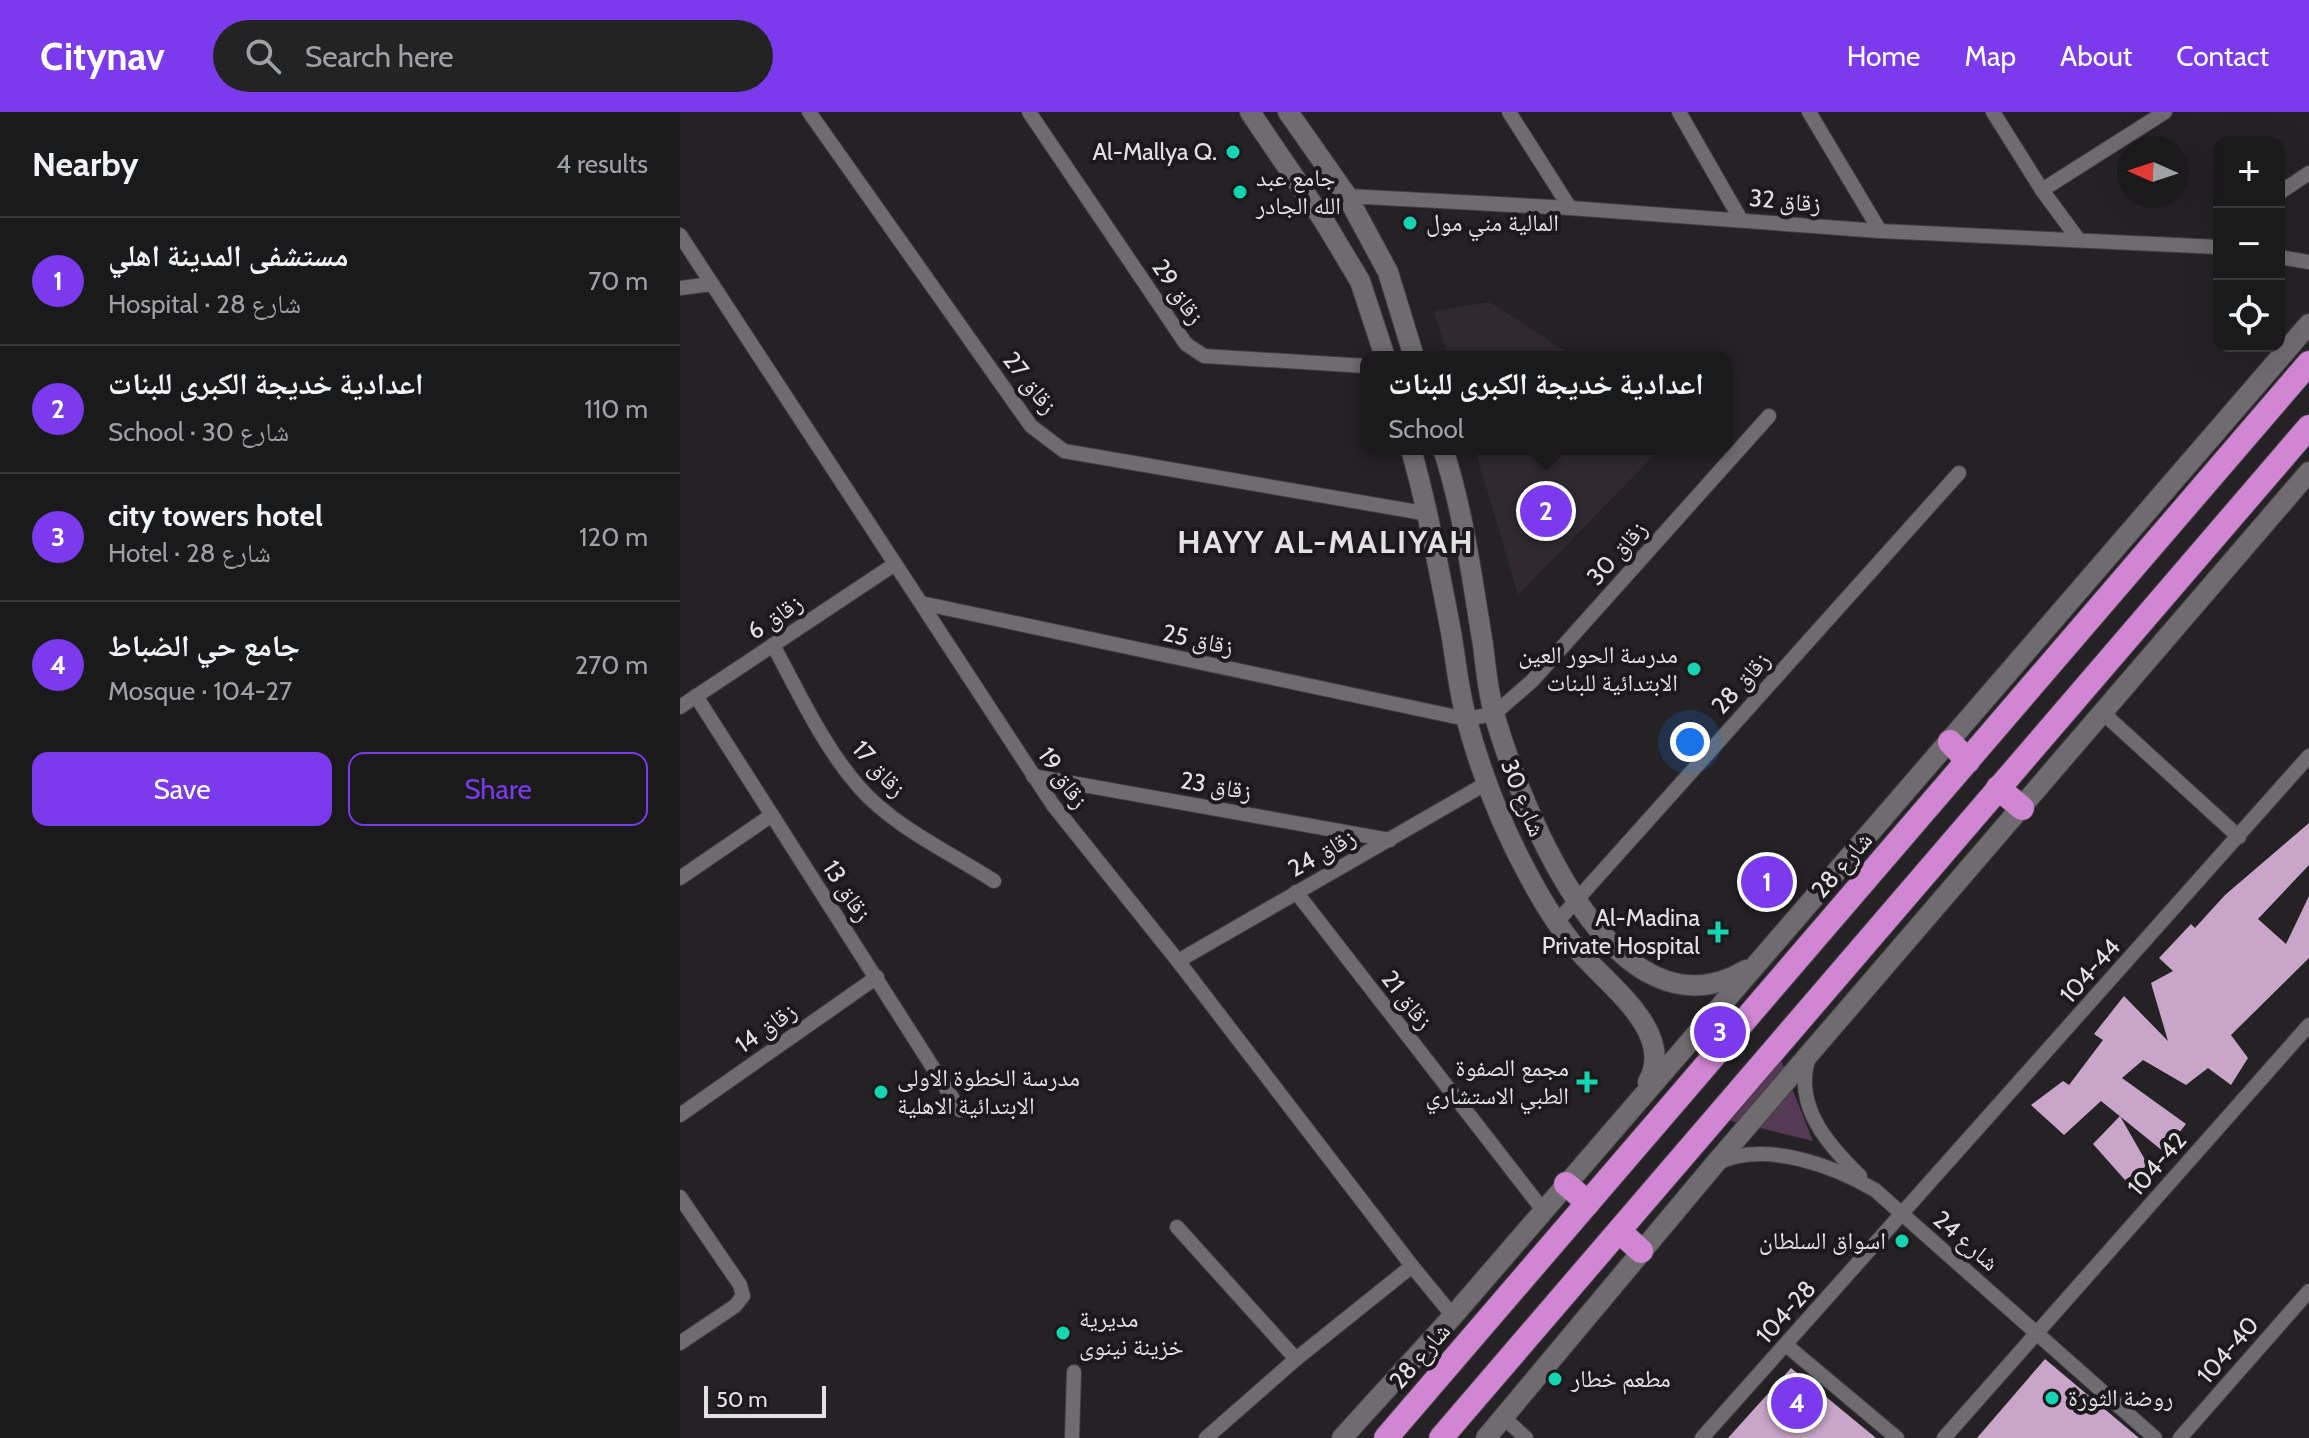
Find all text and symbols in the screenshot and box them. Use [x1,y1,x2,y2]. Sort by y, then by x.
search box [213,20,773,92]
text: Citynav [40,33,165,80]
icon: search [241,34,285,78]
text: Search here [305,38,454,75]
text: Home [1847,39,1920,73]
text: Map [1964,39,2016,73]
text: About [2060,39,2132,73]
text: Contact [2176,39,2269,73]
north arrow [2117,136,2189,208]
map controls [2213,136,2285,352]
button: + [2213,136,2285,208]
place label: Al-Mallya Q. [1092,137,1217,166]
text: Nearby [32,143,139,185]
marker: Al-Mallya Q. [1224,143,1242,161]
text: 4 results [556,148,648,180]
place label: جامع عبد الله الجادر [1255,163,1341,220]
marker: جامع عبد الله الجادر [1231,183,1249,201]
street label: زقاق 32 [1748,183,1822,218]
place label: المالية مني مول [1426,208,1559,242]
button: − [2213,208,2285,280]
marker: المالية مني مول [1401,214,1419,232]
text: مستشفى المدينة اهلي [108,237,348,274]
street label: زقاق 29 [1146,254,1211,330]
text: 1 [53,265,63,297]
text: 70 m [588,265,648,297]
button: locate [2213,280,2285,352]
text: Hospital · شارع 28 [108,288,301,320]
street label: زقاق 27 [997,346,1064,420]
popup [1360,351,1732,455]
text: اعدادية خديجة الكبرى للبنات [108,365,424,402]
text: اعدادية خديجة الكبرى للبنات [1388,365,1704,402]
text: 2 [51,393,65,425]
text: 110 m [584,393,648,425]
text: School [1388,413,1464,445]
text: School · شارع 30 [108,416,289,448]
pin: 2 [1520,481,1572,541]
text: city towers hotel [108,497,323,534]
street label: زقاق 30 [1580,515,1653,591]
text: 3 [51,521,65,553]
text: 120 m [579,521,648,553]
district label: HAYY AL-MALIYAH [1177,522,1475,561]
text: Hotel · شارع 28 [108,537,271,569]
street label: زقاق 6 [742,588,808,645]
street label: زقاق 25 [1160,618,1236,661]
text: جامع حي الضباط [108,627,300,664]
place label: مدرسة الحور العين الابتدائية للبنات [1518,640,1678,697]
street label: زقاق 28 [1705,646,1776,720]
text: 4 [50,649,66,681]
text: 270 m [575,649,648,681]
marker: مدرسة الحور العين الابتدائية للبنات [1685,660,1703,678]
text: Mosque · 104-27 [108,675,292,707]
your location [1670,722,1710,762]
street label: زقاق 17 [846,734,912,803]
street label: زقاق 19 [1032,742,1095,814]
button: Save [32,752,332,826]
button: Share [348,752,648,826]
street label: شارع 30 [1494,755,1552,841]
street label: زقاق 23 [1178,765,1254,806]
street label: زقاق 24 [1283,822,1361,883]
street label: شارع 28 [1805,826,1879,904]
pin: 1 [1741,852,1793,912]
street label: زقاق 13 [817,855,878,927]
place label: Al-Madina Private Hospital [1542,903,1700,960]
marker: Al-Madina Private Hospital [1707,921,1729,943]
street label: 104-44 [2053,932,2126,1009]
street label: زقاق 21 [1375,964,1439,1035]
street label: زقاق 14 [730,996,802,1059]
pin: 3 [1694,1002,1746,1062]
place label: مجمع الصفوة الطبي الاستشاري [1426,1053,1569,1115]
place label: مدرسة الخطوة الاولى الابتدائية الاهلية [897,1063,1080,1120]
marker: مجمع الصفوة الطبي الاستشاري [1576,1071,1598,1093]
marker: مدرسة الخطوة الاولى الابتدائية الاهلية [872,1083,890,1101]
street label: 104-42 [2121,1126,2192,1202]
street label: شارع 24 [1927,1204,2005,1278]
place label: اسواق السلطان [1759,1226,1886,1255]
marker: اسواق السلطان [1893,1232,1911,1250]
street label: 104-28 [1750,1274,1822,1349]
place label: مديرية خزينة نينوى [1079,1304,1184,1361]
street label: 104-40 [2191,1310,2265,1389]
street label: شارع 28 [1383,1317,1457,1395]
marker: مديرية خزينة نينوى [1054,1324,1072,1342]
place label: مطعم خطار [1570,1364,1671,1395]
marker: مطعم خطار [1546,1370,1564,1388]
pin: 4 [1771,1373,1823,1433]
scale bar [704,1382,826,1418]
place label: روضة الثورة [2068,1383,2173,1412]
text: 50 m [716,1386,768,1413]
marker: روضة الثورة [2043,1389,2061,1407]

